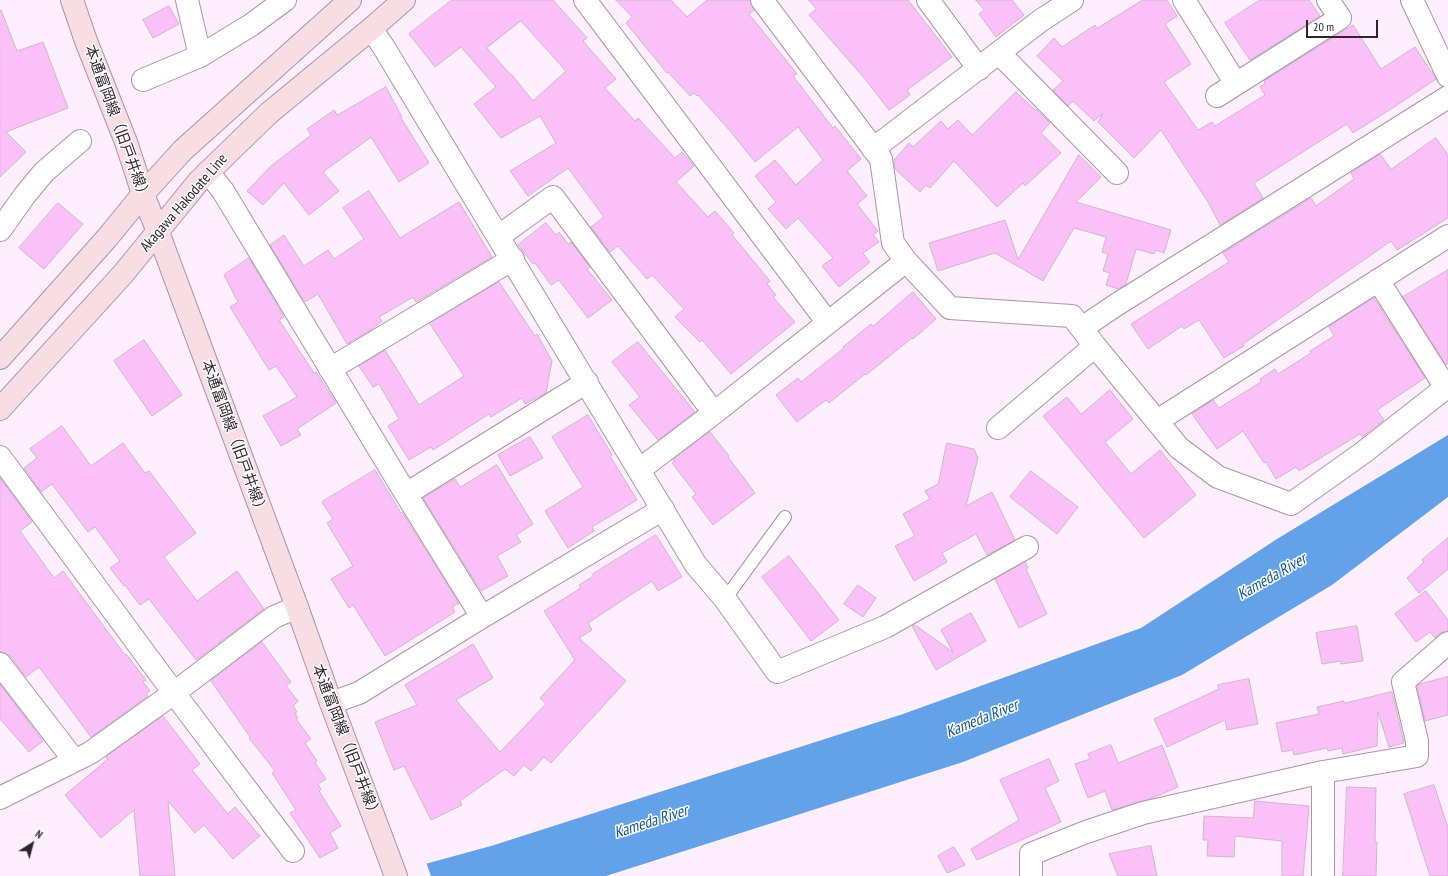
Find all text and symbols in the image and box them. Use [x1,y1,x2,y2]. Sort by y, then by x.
scale bar [1308,12,1380,38]
text: 20 m [1313,19,1334,34]
street label: 本通富岡線（旧戸井線） [80,42,154,204]
street label: Akagawa Hakodate Line [137,150,231,256]
street label: 本通富岡線（旧戸井線） [197,357,271,519]
water label: Kameda River [1234,550,1310,604]
street label: 本通富岡線（旧戸井線） [308,662,384,822]
water label: Kameda River [943,696,1021,742]
water label: Kameda River [612,801,690,843]
north arrow [12,824,52,864]
text: N [33,827,46,842]

